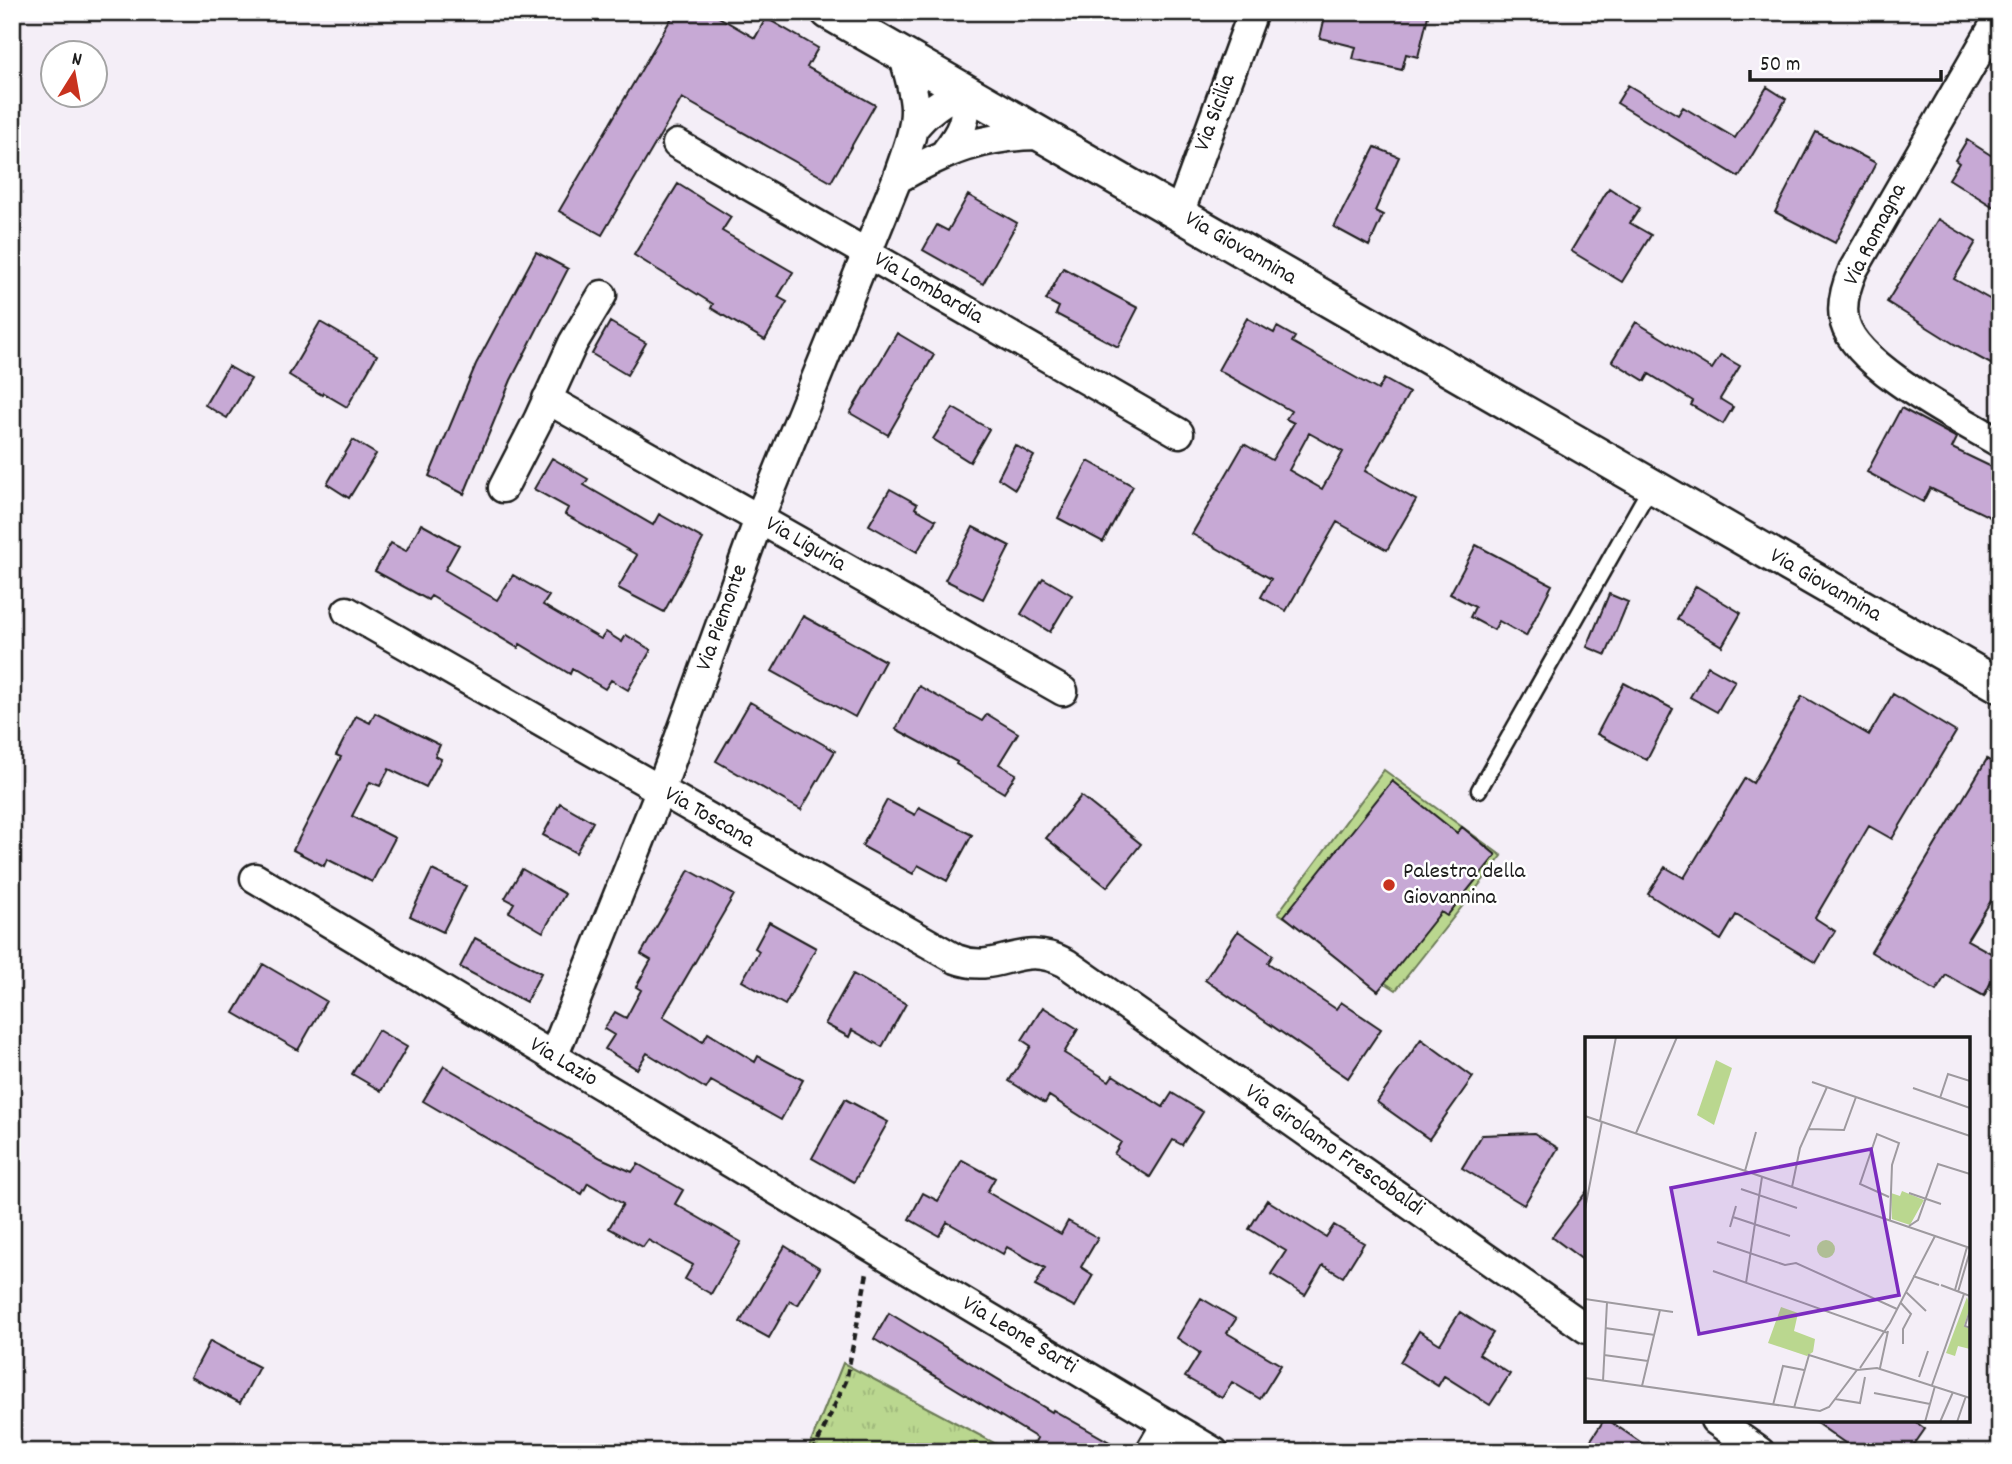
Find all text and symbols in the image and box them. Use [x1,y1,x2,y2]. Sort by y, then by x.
north arrow [38,38,108,108]
scale bar [1750,38,1940,82]
text: N [69,47,84,75]
text: 50 m [1760,51,1800,81]
street label: Via Sicilia [1187,69,1246,156]
street label: Via Romagna [1836,177,1916,292]
street label: Via Giovannina [1178,204,1303,295]
street label: Via Lombardia [867,244,990,334]
street label: Via Liguria [758,509,853,582]
street label: Via Giovannina [1763,541,1888,632]
street label: Via Piemonte [688,560,758,676]
street label: Via Toscana [658,779,762,858]
place label: Palestra della Giovannina [1403,856,1526,915]
marker: Palestra della Giovannina [1381,877,1397,893]
street label: Via Lazio [522,1030,604,1096]
inset map [1585,1037,1970,1422]
street label: Via Girolamo Frescobaldi [1237,1076,1431,1226]
street label: Via Leone Sarti [955,1289,1083,1383]

